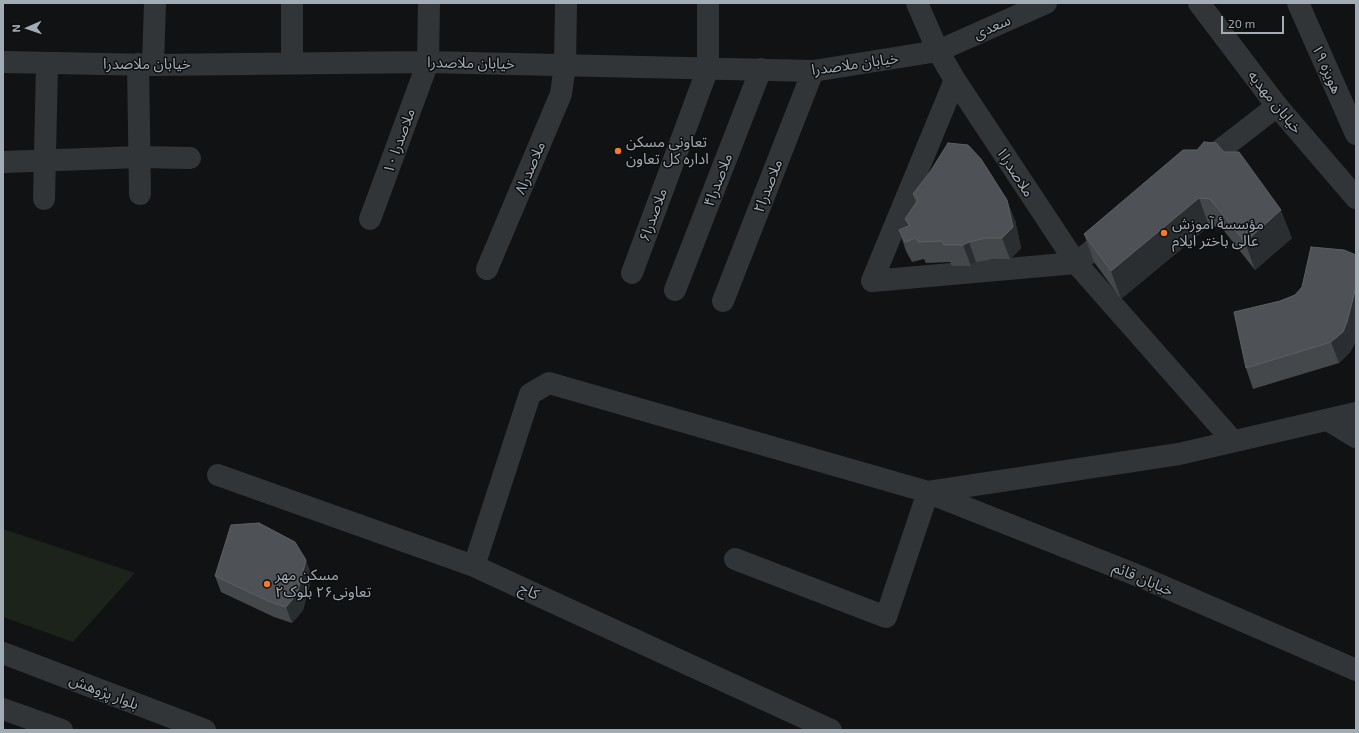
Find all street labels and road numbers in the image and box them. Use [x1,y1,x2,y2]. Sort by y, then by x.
street label: سعدی [971,11,1013,43]
street label: هویزه ۱۹ [1308,42,1346,96]
street label: خیابان ملاصدرا [810,49,900,79]
street label: خیابان ملاصدرا [427,53,515,73]
street label: خیابان ملاصدرا [103,55,191,73]
street label: خیابان مهدیه [1244,67,1306,137]
street label: ملاصدرا ۱۰ [379,106,419,176]
street label: ملاصدرا۸ [511,139,549,197]
street label: ملاصدرا۱ [992,144,1038,200]
street label: ملاصدرا۴ [700,151,736,209]
street label: ملاصدرا۲ [750,157,786,215]
street label: ملاصدرا۶ [635,186,671,244]
street label: خیابان قائم [1110,558,1176,600]
street label: کاج [516,579,542,603]
street label: بلوار پژوهش [67,671,141,713]

